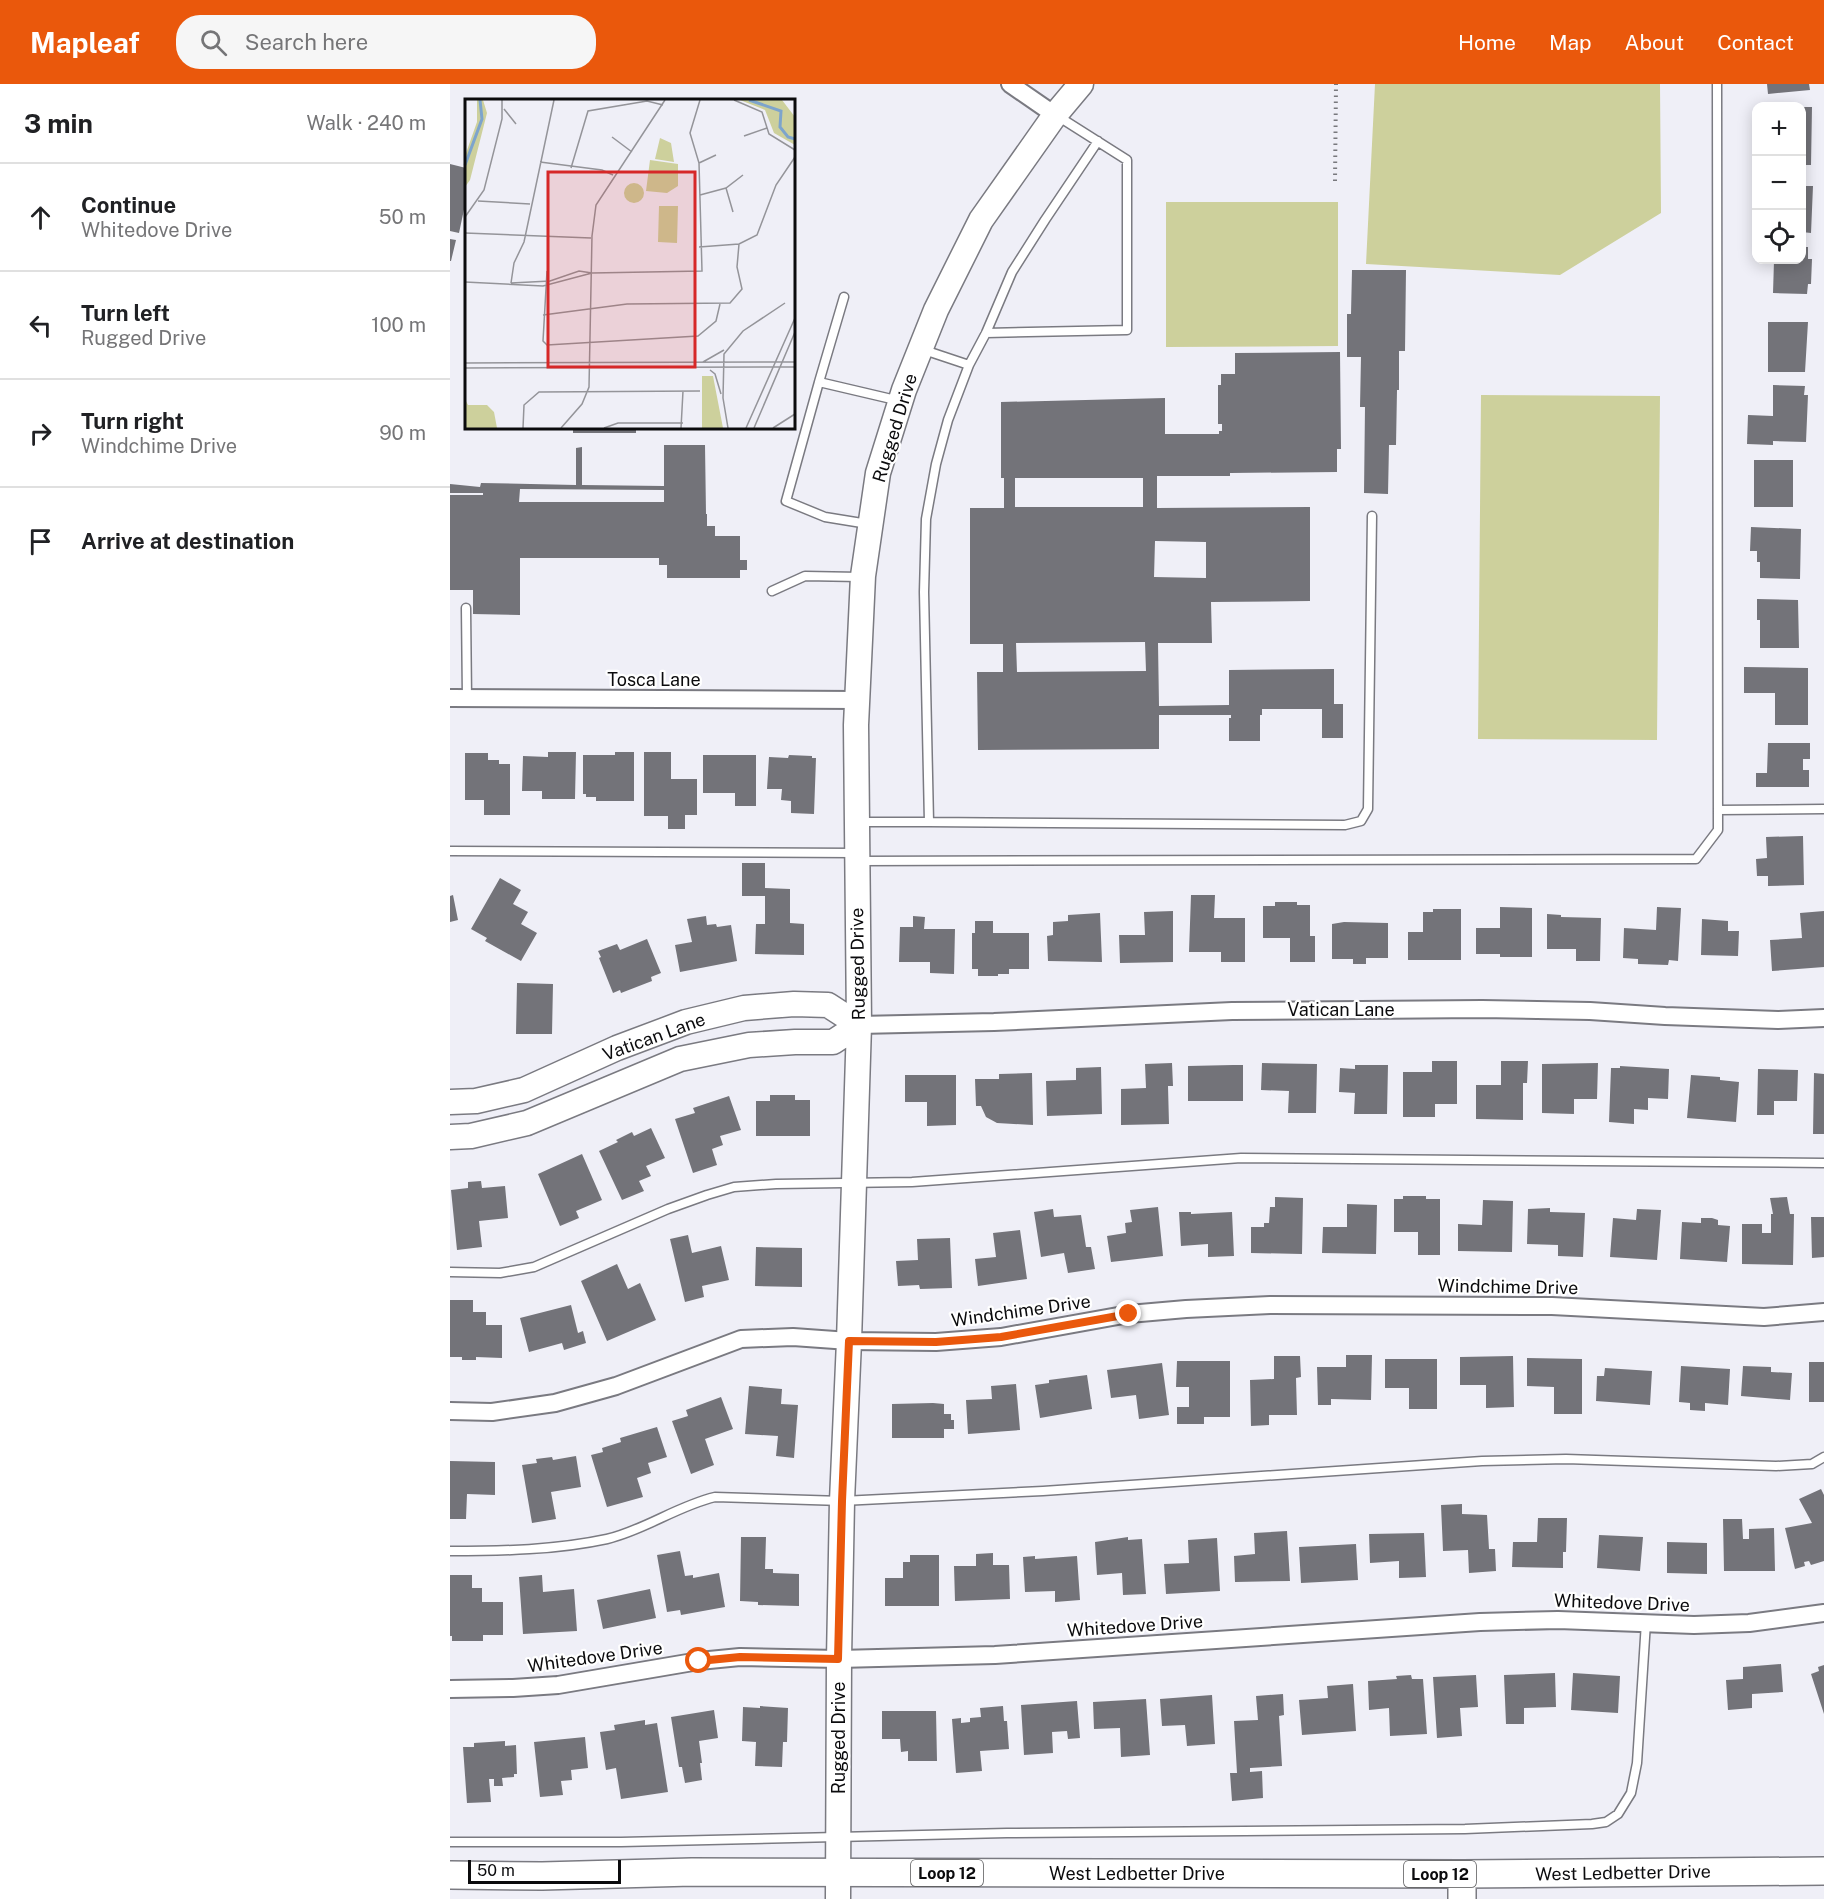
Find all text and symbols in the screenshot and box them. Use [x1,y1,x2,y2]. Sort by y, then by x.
search box [176,15,596,69]
text: Mapleaf [30,26,140,59]
icon: search [197,26,230,59]
text: Search here [245,29,368,55]
text: Home [1458,30,1516,55]
text: Map [1549,30,1592,55]
text: About [1625,30,1684,55]
text: Contact [1717,30,1794,55]
inset map [465,99,795,429]
map controls [1752,102,1806,264]
button: + [1752,102,1806,156]
text: 3 min [24,108,93,139]
text: Walk · 240 m [306,111,426,135]
button: − [1752,156,1806,210]
text: Continue [81,192,176,218]
icon: ahead [24,201,57,234]
text: 50 m [379,205,426,229]
button: locate [1752,210,1806,264]
text: Whitedove Drive [81,218,232,242]
text: Turn left [81,300,170,326]
icon: left [24,309,57,342]
text: 100 m [371,313,426,337]
text: Rugged Drive [81,326,206,350]
street label: Rugged Drive [868,371,921,485]
text: Turn right [81,408,184,434]
icon: right [24,417,57,450]
text: 90 m [379,421,426,445]
text: Windchime Drive [81,434,237,458]
icon: arrive [24,525,57,558]
text: Arrive at destination [81,528,294,554]
street label: Tosca Lane [607,669,701,690]
street label: Rugged Drive [846,907,869,1021]
street label: Vatican Lane [1287,999,1395,1020]
street label: Vatican Lane [600,1008,708,1065]
street label: Windchime Drive [1438,1275,1578,1298]
street label: Windchime Drive [950,1290,1092,1331]
route end [1115,1300,1141,1326]
street label: Whitedove Drive [1554,1590,1690,1615]
street label: Whitedove Drive [1066,1610,1204,1641]
street label: Whitedove Drive [526,1637,664,1676]
route start [685,1647,711,1673]
street label: Rugged Drive [828,1682,849,1794]
scale bar [468,1857,621,1884]
road number: Loop 12 [911,1860,983,1886]
street label: West Ledbetter Drive [1535,1860,1711,1885]
text: 50 m [477,1861,515,1880]
road number: Loop 12 [1404,1861,1476,1887]
street label: West Ledbetter Drive [1049,1863,1225,1884]

